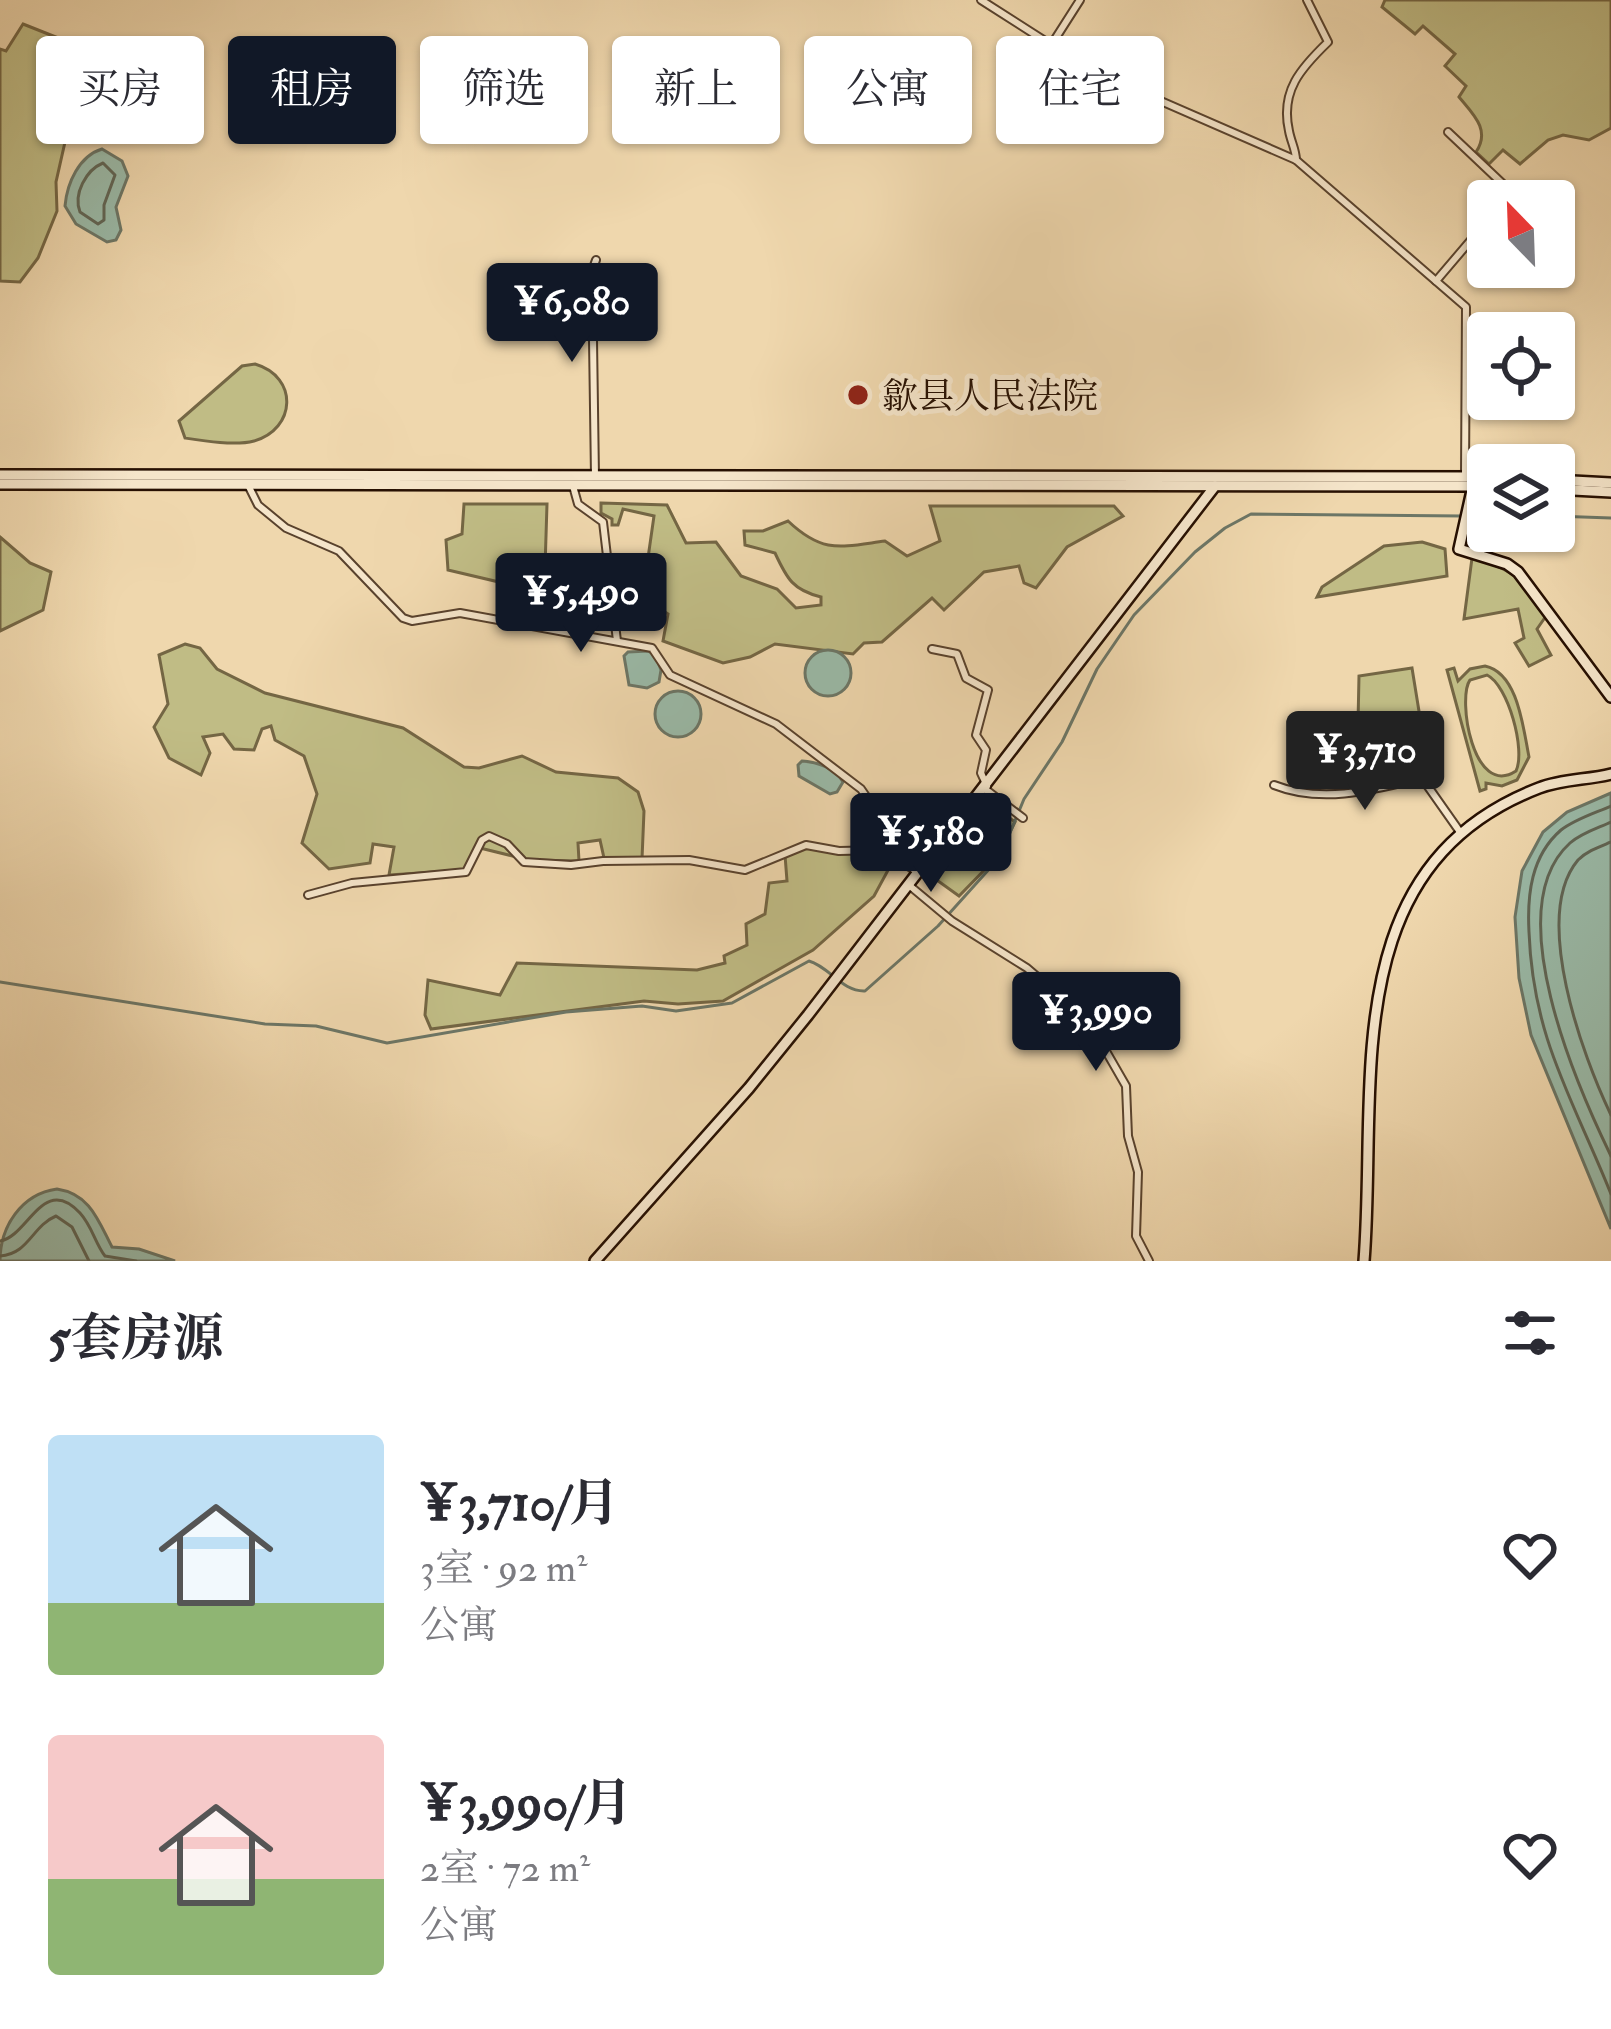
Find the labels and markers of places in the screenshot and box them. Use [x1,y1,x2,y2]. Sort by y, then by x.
pin: ¥6,080 [474,263,670,365]
place label: 歙县人民法院 [882,374,1098,419]
marker: 歙县人民法院 [845,382,871,408]
pin: ¥5,490 [483,553,679,655]
pin: ¥3,710 [1267,711,1463,813]
pin: ¥5,180 [833,793,1029,895]
pin: ¥3,990 [998,972,1194,1074]

